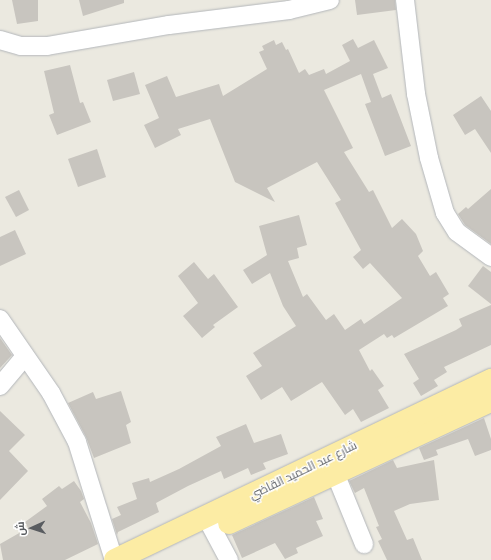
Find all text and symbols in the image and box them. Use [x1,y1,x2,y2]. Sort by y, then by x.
street label: شارع عبد الحميد القاضي [247,438,359,502]
north arrow [12,508,52,548]
text: ش [13,521,26,536]

